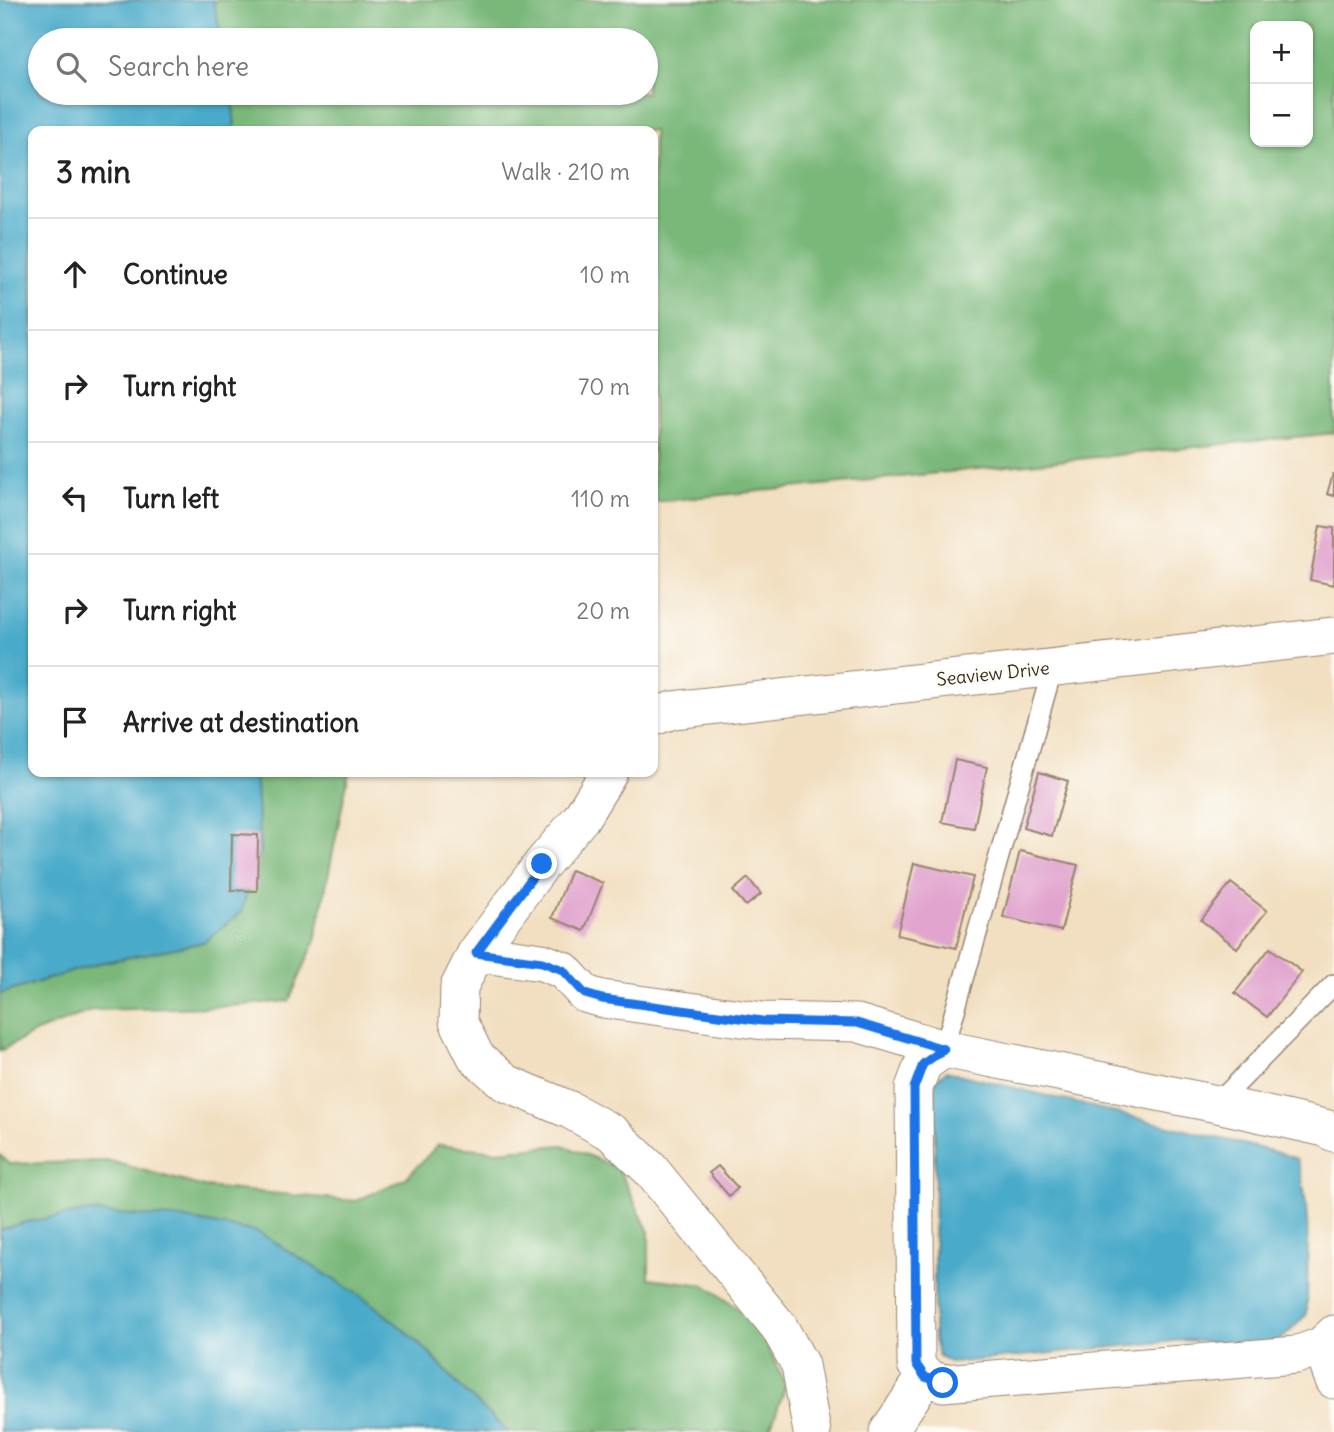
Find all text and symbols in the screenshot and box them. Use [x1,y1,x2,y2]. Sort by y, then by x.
map controls [1250,21,1313,147]
button: + [1250,21,1313,84]
search box [28,28,658,105]
icon: search [52,48,90,86]
text: Search here [108,50,249,83]
button: − [1250,84,1313,147]
text: 3 min [56,153,131,191]
text: Walk · 210 m [501,157,630,186]
icon: ahead [56,255,94,293]
text: Continue [123,258,228,291]
text: 10 m [580,260,630,289]
icon: right [56,367,94,405]
text: Turn right [123,370,236,403]
text: 70 m [578,372,630,401]
icon: left [56,479,94,517]
text: Turn left [123,482,219,515]
text: 110 m [571,484,630,513]
icon: right [56,591,94,629]
text: Turn right [123,594,236,627]
text: 20 m [577,596,630,625]
street label: Seaview Drive [935,656,1051,691]
icon: arrive [56,703,94,741]
text: Arrive at destination [123,706,359,739]
route end [526,848,557,879]
route start [927,1367,958,1398]

